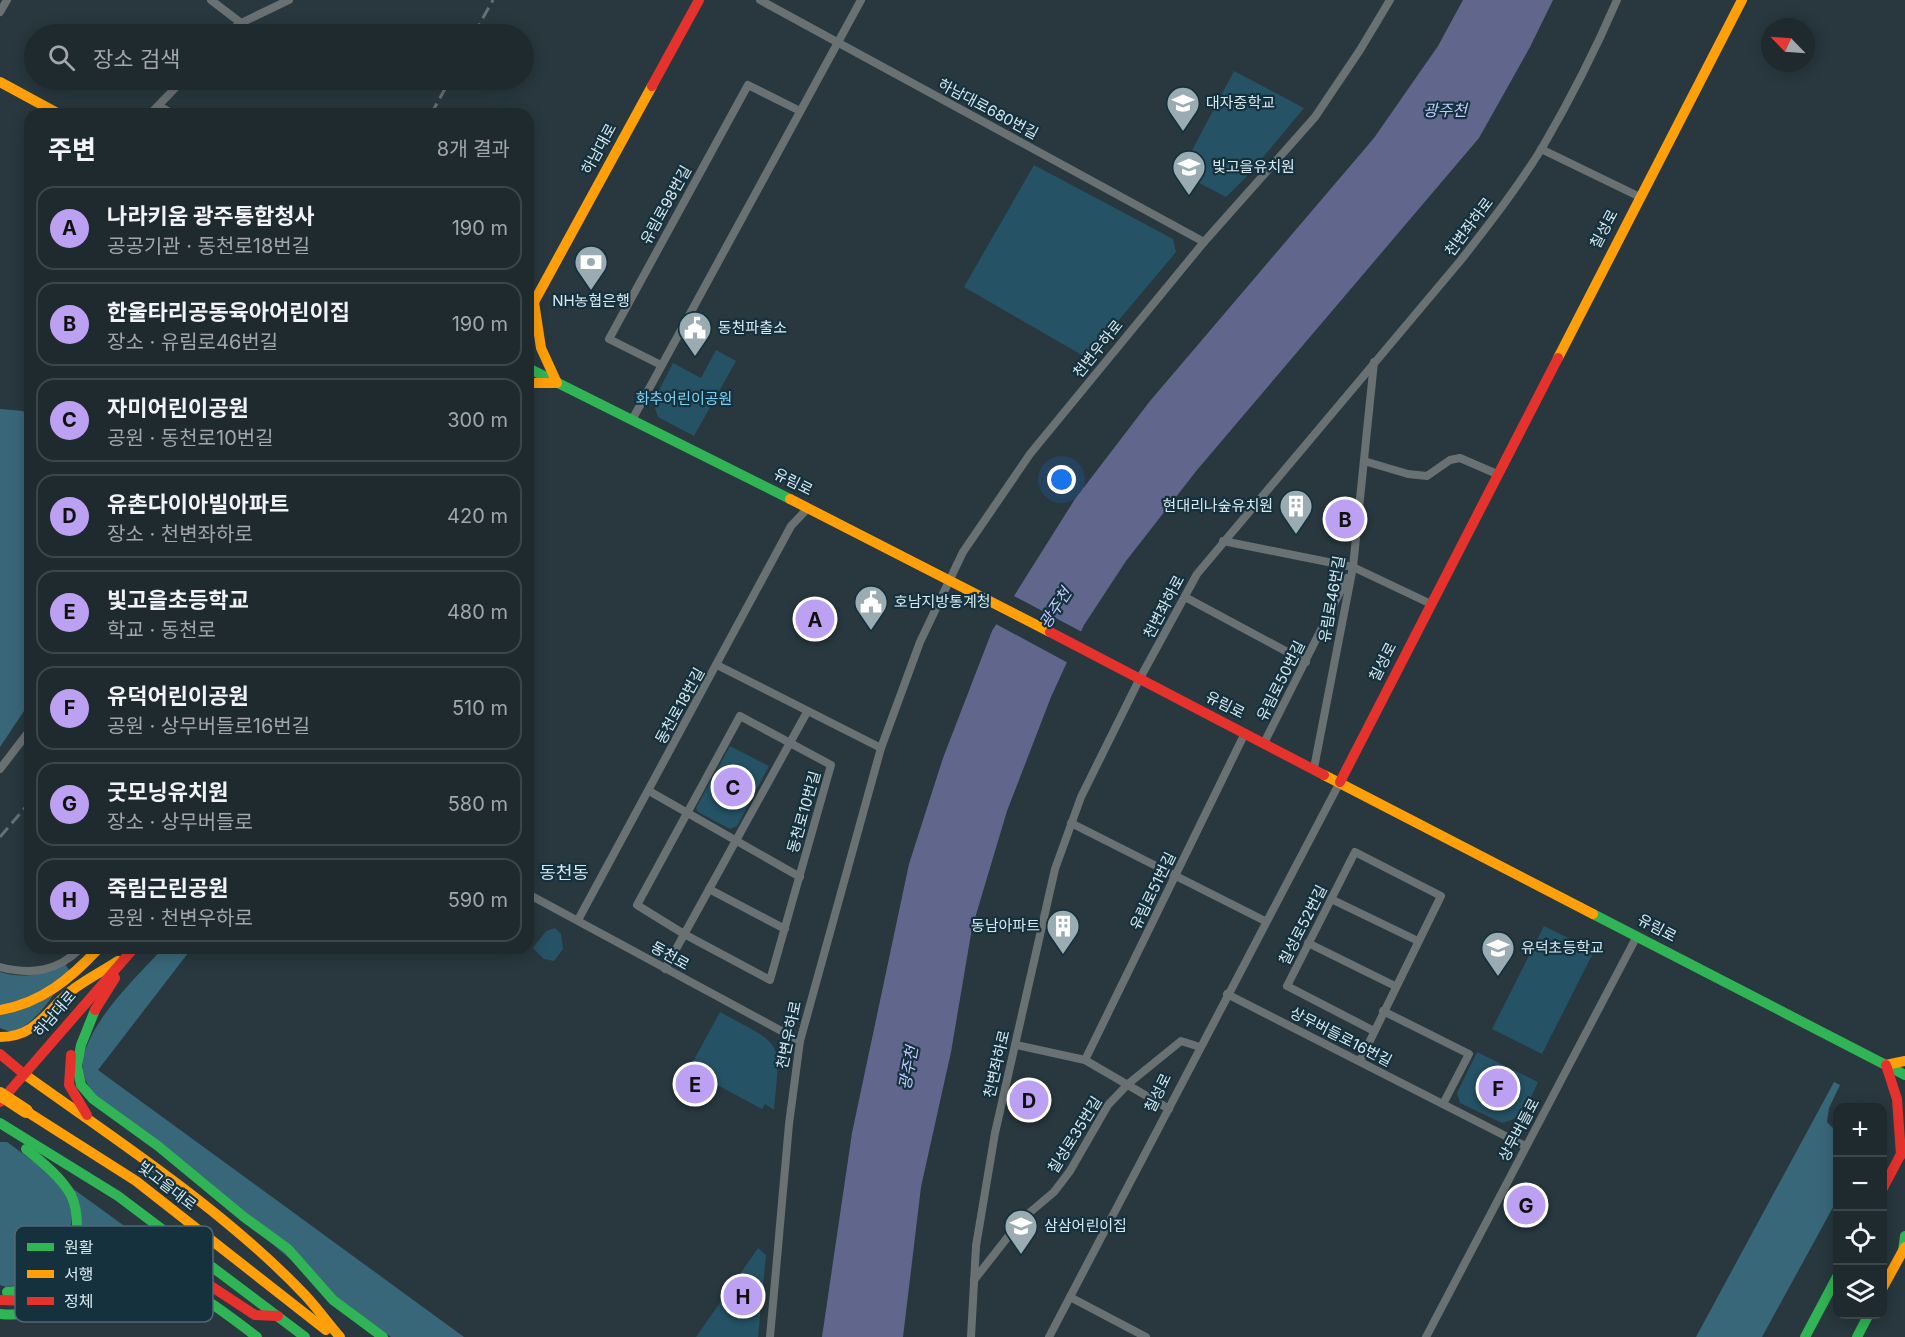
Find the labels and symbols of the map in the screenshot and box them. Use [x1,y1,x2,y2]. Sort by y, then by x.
north arrow [1761,18,1815,72]
street label: 하남대로680번길 [935,74,1042,143]
school or university icon: 대자중학교 [1165,85,1201,132]
place label: 대자중학교 [1206,93,1275,112]
water label: 광주천 [1423,100,1469,120]
street label: 하남대로 [577,120,620,178]
school or university icon: 빛고을유치원 [1171,149,1207,196]
place label: 빛고을유치원 [1212,157,1295,176]
street label: 유림로98번길 [636,162,695,248]
street label: 천변좌하로 [1440,193,1497,260]
street label: 칠성로 [1585,206,1622,252]
bank icon: NH농협은행 [573,244,609,291]
place label: NH농협은행 [552,291,630,310]
public building icon: 동천파출소 [677,310,713,357]
street label: 천변우하로 [1069,316,1127,381]
place label: 동천파출소 [718,318,787,337]
park label: 화추어린이공원 [636,389,732,408]
street label: 유림로 [770,464,816,499]
your location [1047,465,1076,494]
building icon: 현대리나숲유치원 [1278,488,1314,535]
place label: 현대리나숲유치원 [1163,496,1273,515]
pin: B [1326,496,1364,542]
street label: 유림로46번길 [1315,554,1349,644]
street label: 천변좌하로 [1139,572,1188,642]
water label: 광주천 [1035,582,1077,632]
public building icon: 호남지방통계청 [853,584,889,631]
place label: 호남지방통계청 [894,592,991,611]
pin: A [796,596,834,642]
street label: 유림로50번길 [1252,637,1309,724]
street label: 칠성로 [1365,639,1400,685]
street label: 동천로18번길 [651,664,708,747]
street label: 유림로 [1202,687,1248,722]
pin: C [714,764,752,810]
street label: 동천로10번길 [783,769,824,855]
street label: 유림로51번길 [1126,849,1180,933]
district label: 동천동 [539,862,589,883]
street label: 칠성로52번길 [1274,882,1331,968]
building icon: 동남아파트 [1045,908,1081,955]
street label: 유림로 [1634,909,1680,946]
place label: 동남아파트 [971,916,1040,935]
school or university icon: 유덕초등학교 [1480,930,1516,977]
street label: 동천로 [648,937,693,974]
place label: 유덕초등학교 [1521,938,1604,957]
street label: 하남대로 [29,987,80,1041]
street label: 천변우하로 [772,999,805,1071]
street label: 상무버들로16번길 [1287,1003,1395,1070]
street label: 천변좌하로 [979,1028,1014,1100]
water label: 광주천 [894,1042,922,1091]
pin: E [676,1062,714,1106]
pin: F [1478,1066,1518,1110]
street label: 칠성로 [1140,1070,1175,1116]
pin: D [1010,1078,1048,1122]
street label: 칠성로35번길 [1043,1093,1106,1177]
street label: 상무버들로 [1494,1095,1543,1165]
street label: 빛고을대로 [134,1157,200,1214]
pin: G [1506,1182,1546,1228]
school or university icon: 삼삼어린이집 [1003,1208,1039,1255]
place label: 삼삼어린이집 [1044,1216,1127,1235]
legend [15,1226,213,1322]
text: 원활 [64,1237,94,1257]
text: 서행 [64,1264,93,1284]
pin: H [724,1274,762,1318]
text: 정체 [64,1291,93,1311]

